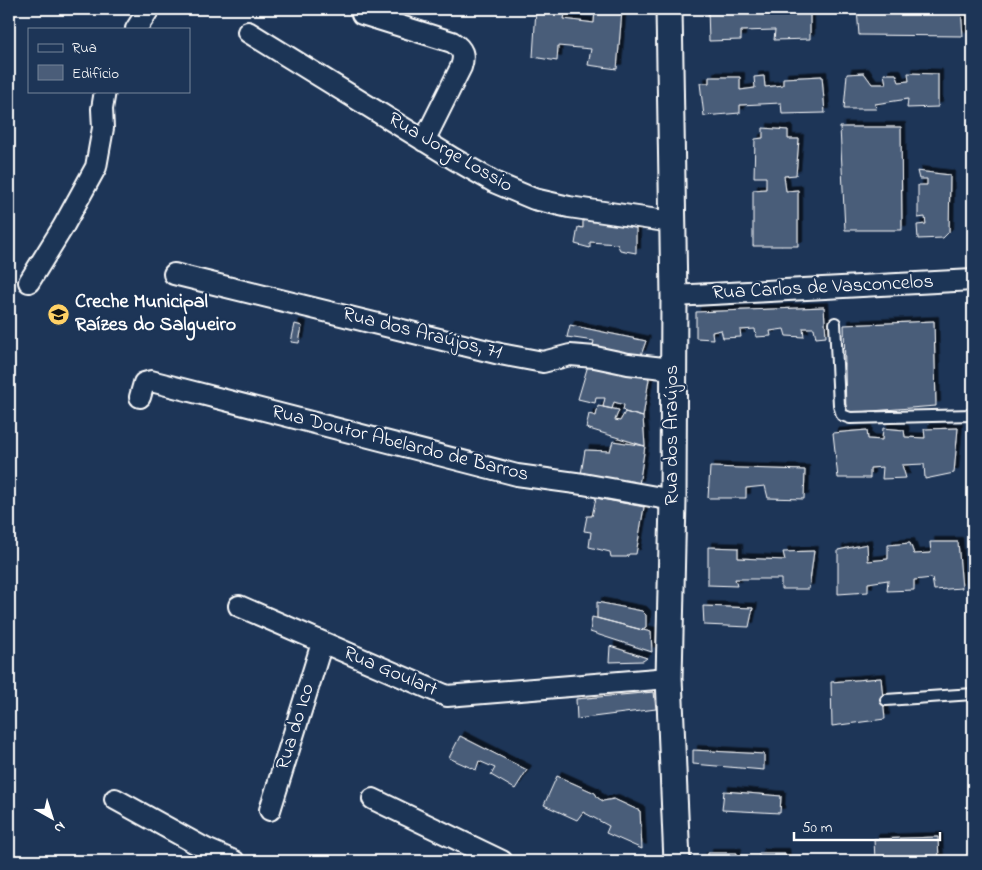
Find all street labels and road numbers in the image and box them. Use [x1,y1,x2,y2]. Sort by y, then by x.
street label: Rua Jorge Lossio [382,106,518,201]
street label: Rua Carlos de Vasconcelos [712,268,934,308]
street label: Rua dos Araújos, 71 [339,300,505,368]
street label: Rua dos Araújos [658,365,687,505]
street label: Rua Doutor Abelardo de Barros [268,398,532,490]
street label: Rua Goulart [338,639,442,705]
street label: Rua do Ico [269,680,323,774]

